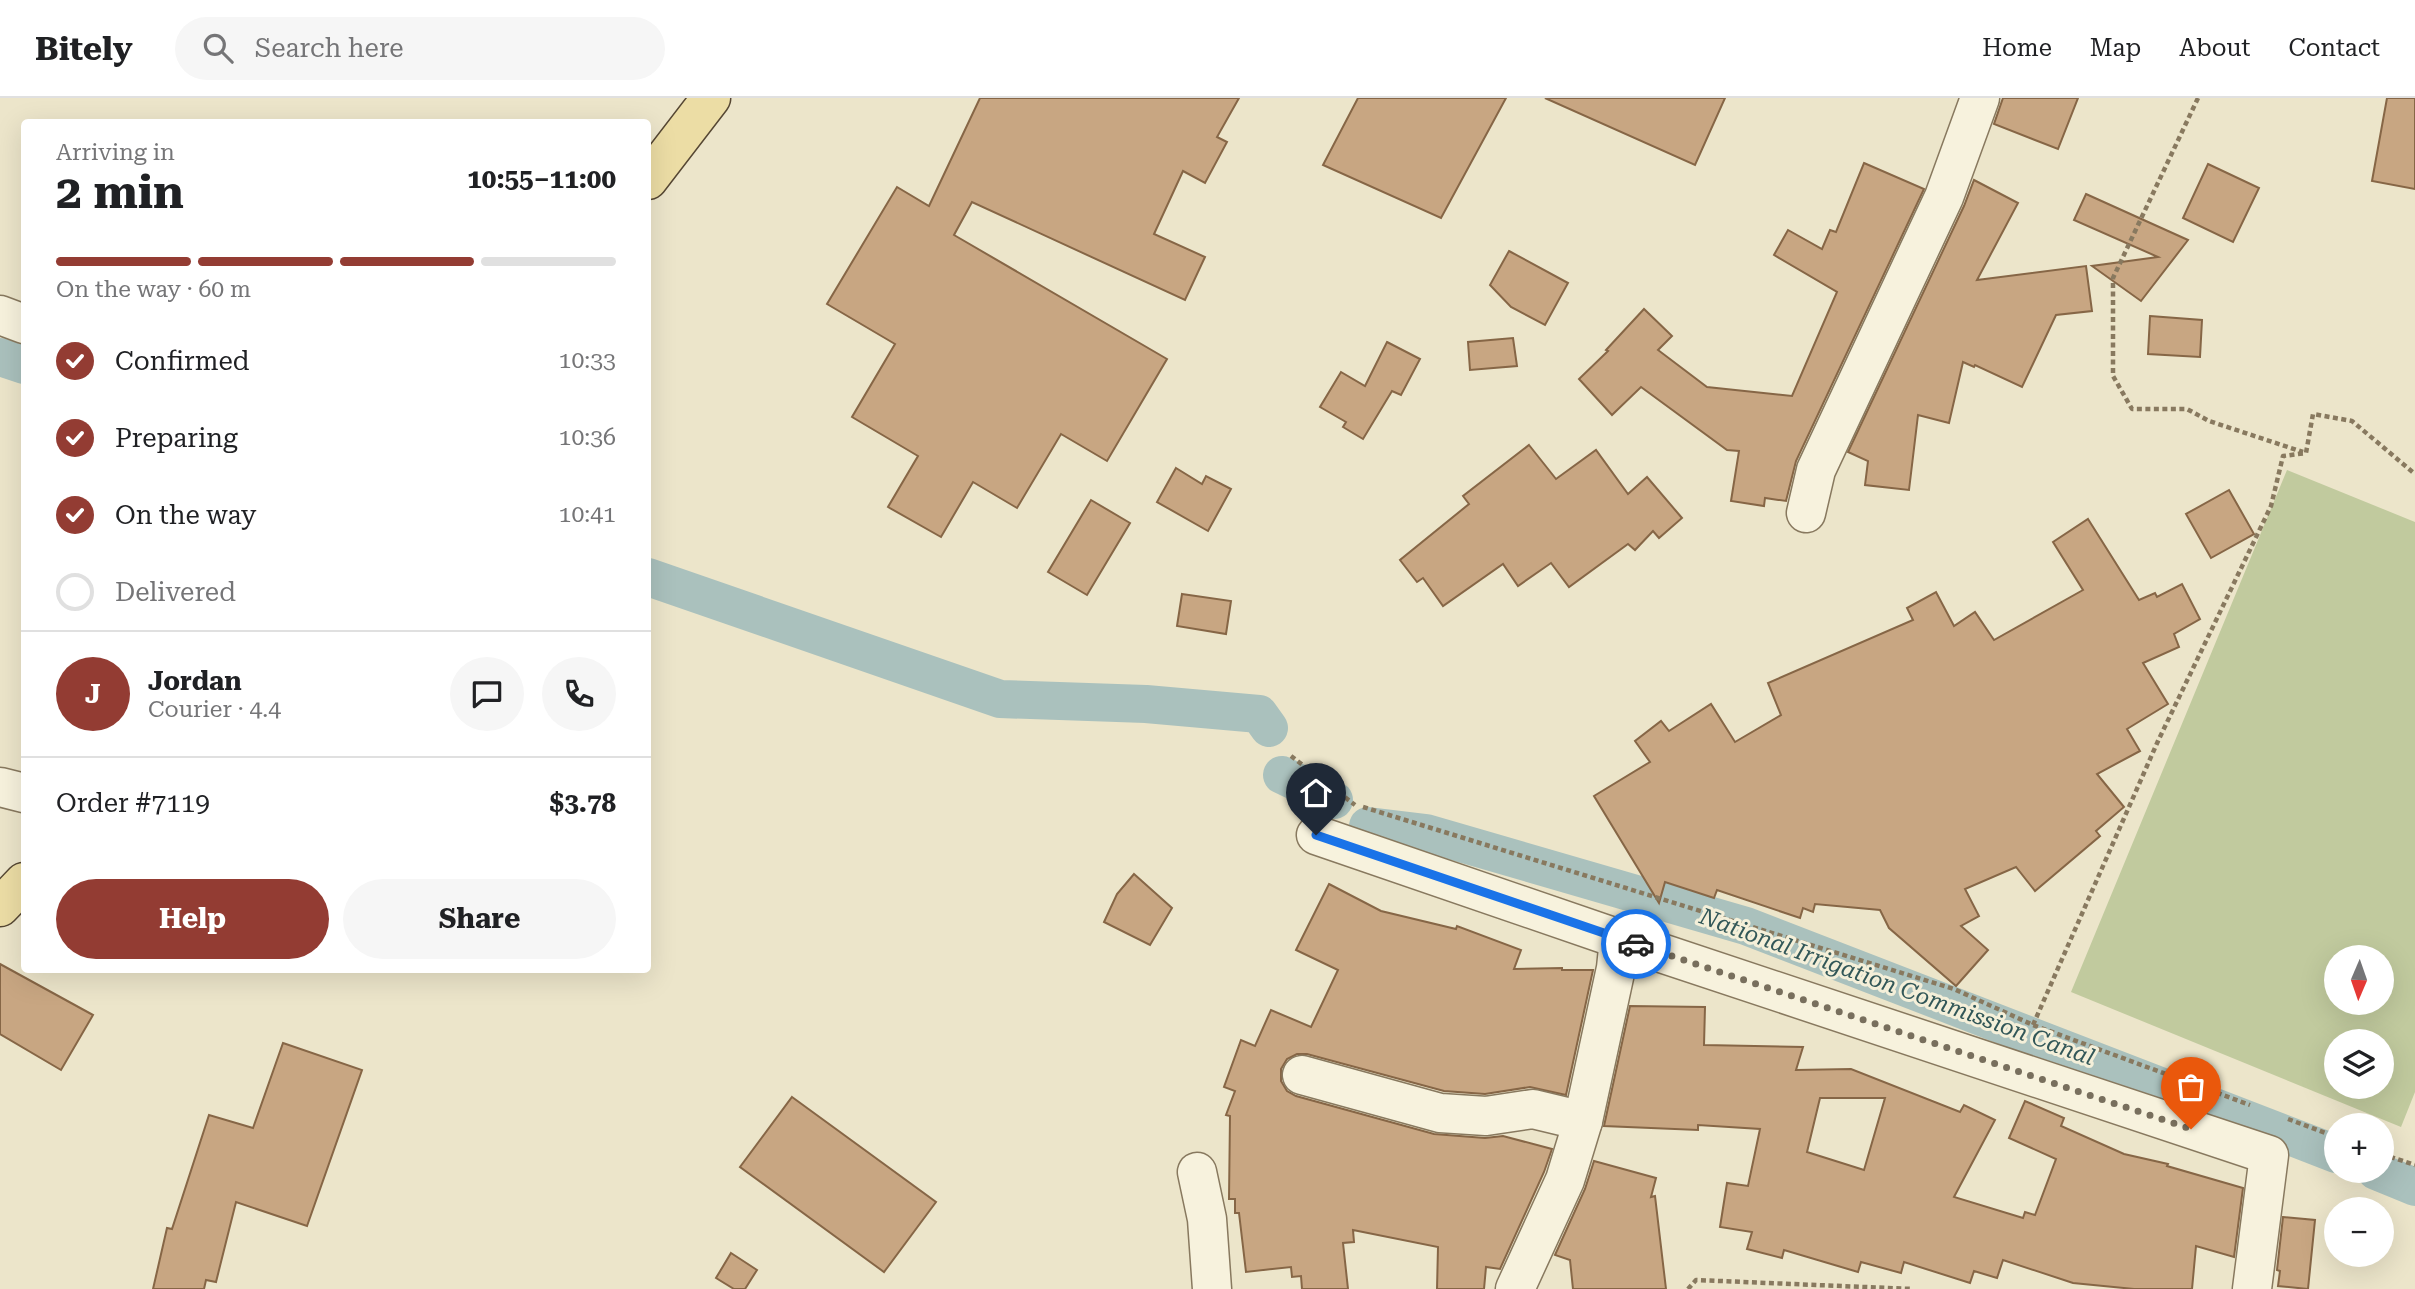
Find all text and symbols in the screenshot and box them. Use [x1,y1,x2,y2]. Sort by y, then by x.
search box [175,17,665,80]
text: Bitely [35,29,133,68]
icon: search [199,29,237,67]
text: Search here [255,33,404,63]
text: Home [1982,34,2052,62]
text: Map [2090,34,2141,62]
text: About [2179,34,2250,62]
text: Contact [2288,34,2380,62]
text: Arriving in [56,139,175,166]
text: 10:55–11:00 [467,164,616,194]
text: 2 min [56,165,184,219]
text: On the way · 60 m [56,276,251,303]
icon: check [56,342,94,380]
text: Confirmed [115,346,250,376]
text: 10:33 [559,347,616,374]
icon: check [56,419,94,457]
text: Preparing [115,423,238,453]
text: 10:36 [559,424,616,451]
icon: check [56,496,94,534]
text: On the way [115,500,256,530]
text: 10:41 [559,501,616,528]
text: Delivered [115,577,236,607]
button: chat [450,657,524,731]
button: phone [542,657,616,731]
text: Jordan [148,666,242,696]
text: J [85,679,101,709]
text: Courier · 4.4 [148,696,281,723]
pin [1286,763,1346,835]
icon: home [1297,774,1335,812]
text: Order #7119 [56,788,210,818]
text: $3.78 [550,788,616,818]
button: Help [56,879,329,959]
button: Share [343,879,616,959]
water label: National Irrigation Commission Canal [1695,902,2098,1071]
courier [1601,909,1671,979]
icon: car [1617,925,1655,963]
north arrow [2324,945,2394,1015]
map controls [2324,945,2394,1267]
button: layers [2324,1029,2394,1099]
pin [2161,1057,2221,1129]
icon: bag [2172,1068,2210,1106]
button: + [2324,1113,2394,1183]
button: − [2324,1197,2394,1267]

